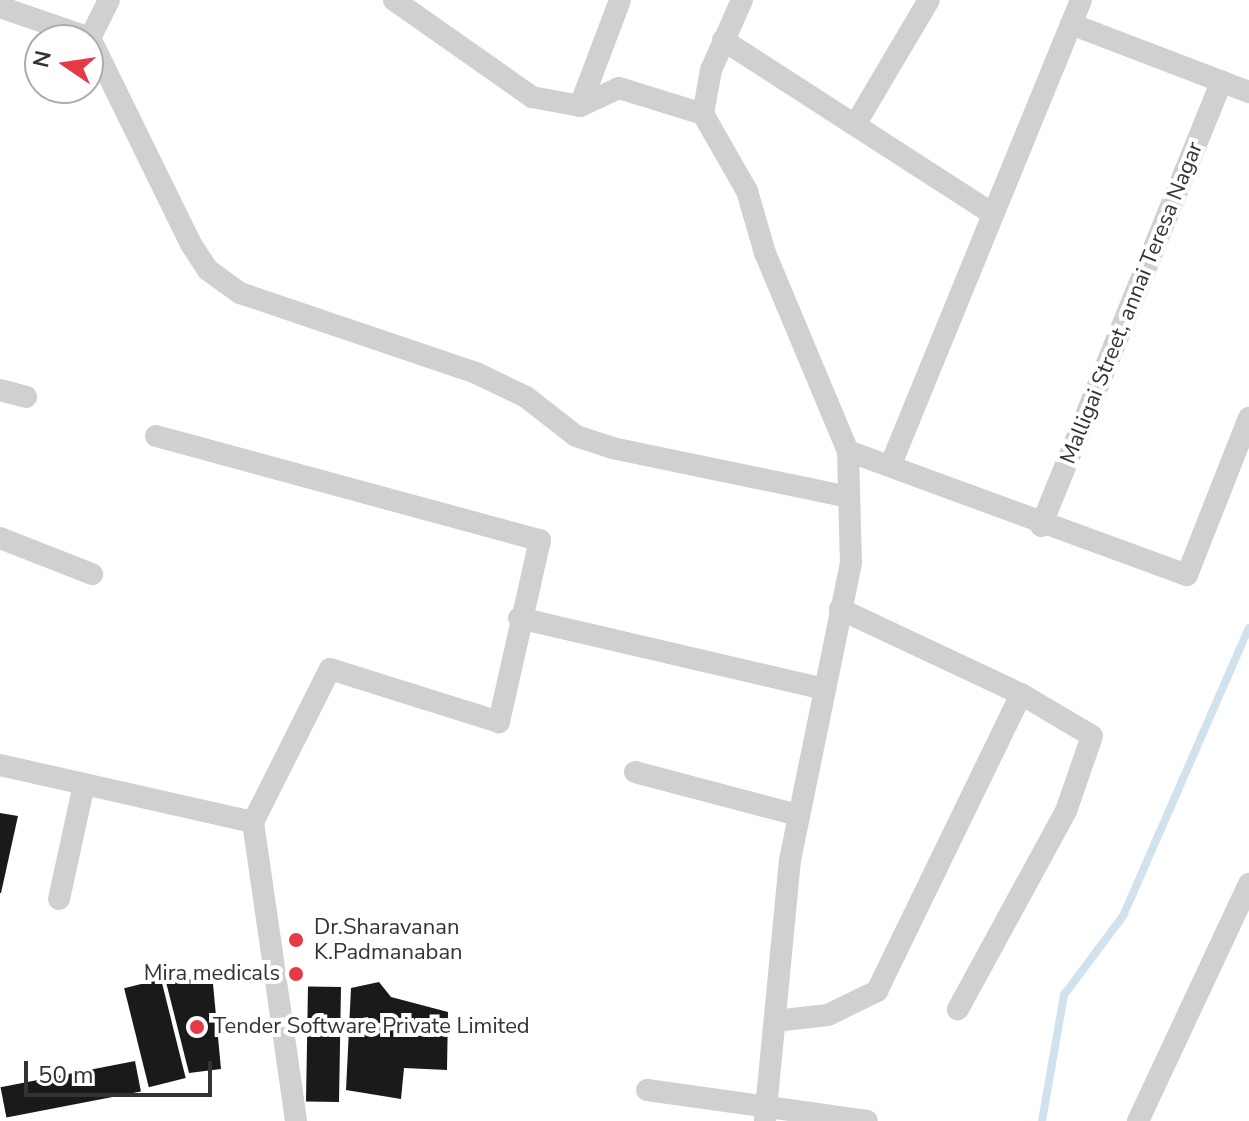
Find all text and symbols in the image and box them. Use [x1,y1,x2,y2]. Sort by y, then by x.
north arrow [24,24,104,104]
text: N [26,48,59,70]
street label: Malligai Street, annai Teresa Nagar [1055,138,1209,468]
place label: Dr.Sharavanan K.Padmanaban [314,914,463,966]
marker: Dr.Sharavanan K.Padmanaban [285,929,307,951]
place label: Mira medicals [144,961,280,987]
marker: Mira medicals [287,965,305,983]
place label: Tender Software Private Limited [213,1014,530,1040]
marker: Tender Software Private Limited [188,1018,206,1036]
scale bar [28,1045,216,1095]
text: 50 m [38,1059,94,1091]

